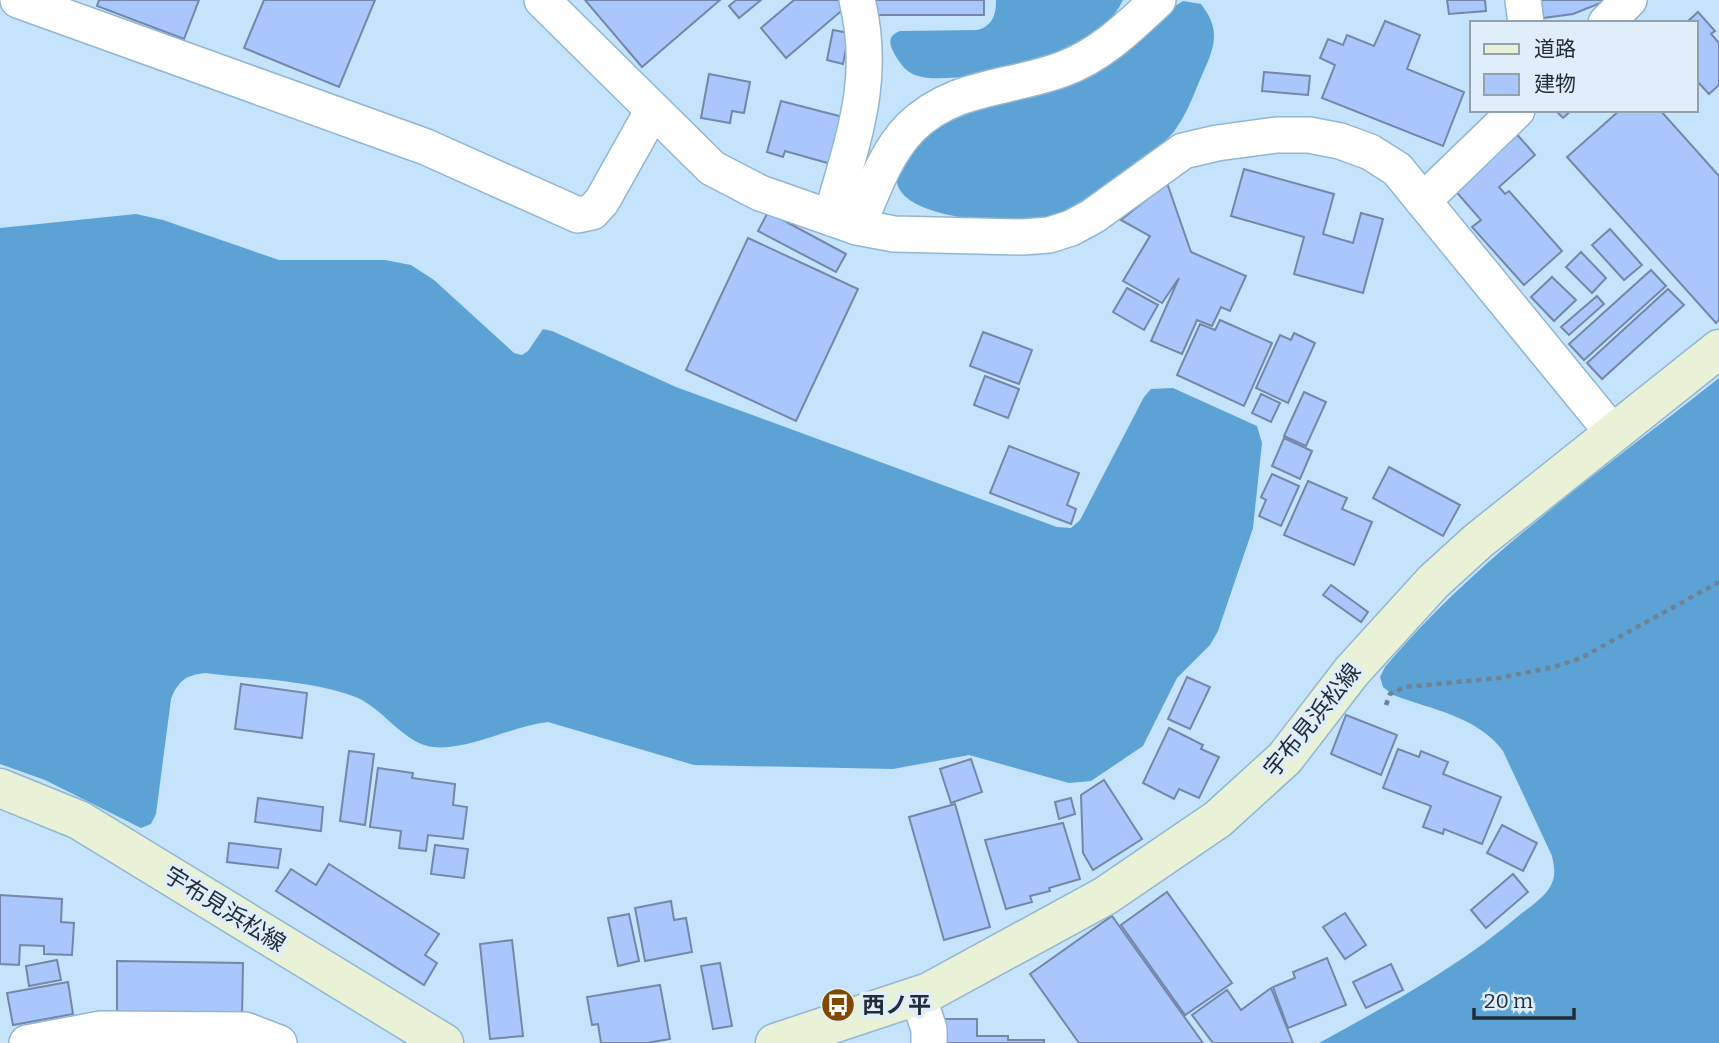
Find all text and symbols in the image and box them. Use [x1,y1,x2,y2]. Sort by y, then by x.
legend [1470,21,1698,112]
text: 道路 [1534,36,1576,62]
text: 建物 [1534,71,1576,97]
street label: 宇布見浜松線 [1258,658,1366,782]
street label: 宇布見浜松線 [159,861,291,957]
scale bar [1474,976,1574,1020]
bus stop icon: 西ノ平 [819,986,857,1024]
text: 20 m [1484,988,1533,1014]
place label: 西ノ平 [862,991,931,1019]

